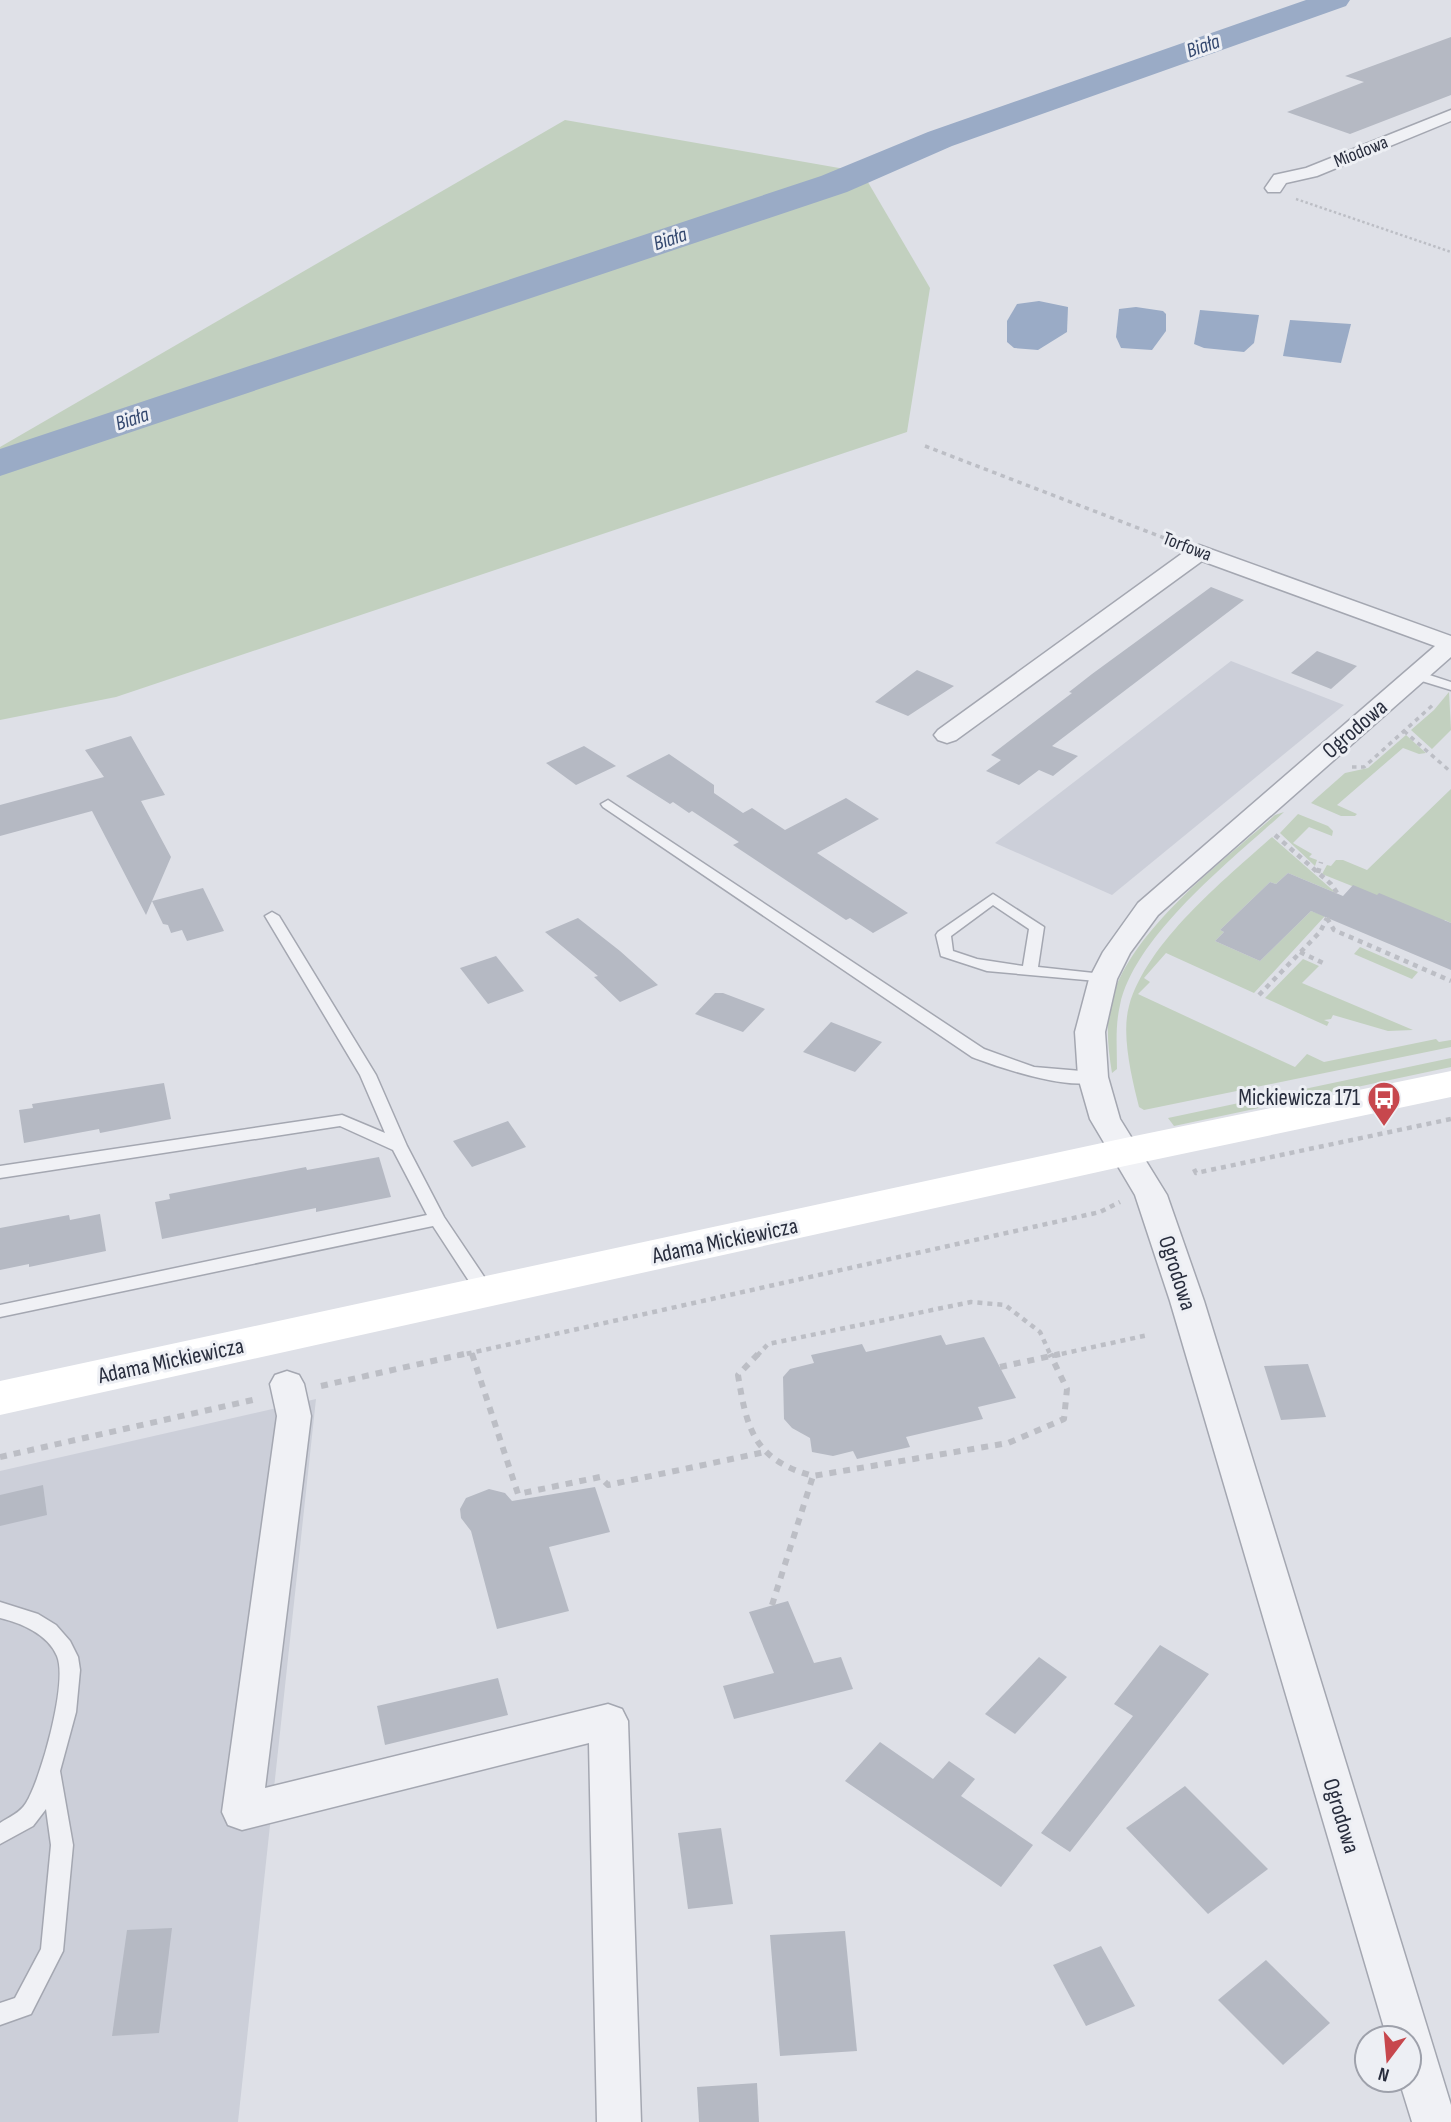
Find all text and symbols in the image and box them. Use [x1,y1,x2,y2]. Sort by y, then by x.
water label: Biała [1183,29,1224,63]
street label: Miodowa [1331,131,1391,173]
water label: Biała [650,222,690,256]
water label: Biała [112,402,152,436]
street label: Torfowa [1159,527,1215,567]
street label: Ogrodowa [1317,693,1393,765]
bus stop icon: Mickiewicza 171 [1365,1079,1403,1128]
place label: Mickiewicza 171 [1238,1084,1360,1112]
street label: Adama Mickiewicza [649,1212,800,1270]
street label: Ogrodowa [1152,1232,1202,1314]
street label: Adama Mickiewicza [95,1332,246,1390]
street label: Ogrodowa [1316,1775,1366,1857]
north arrow [1353,2024,1423,2094]
text: N [1376,2061,1392,2086]

